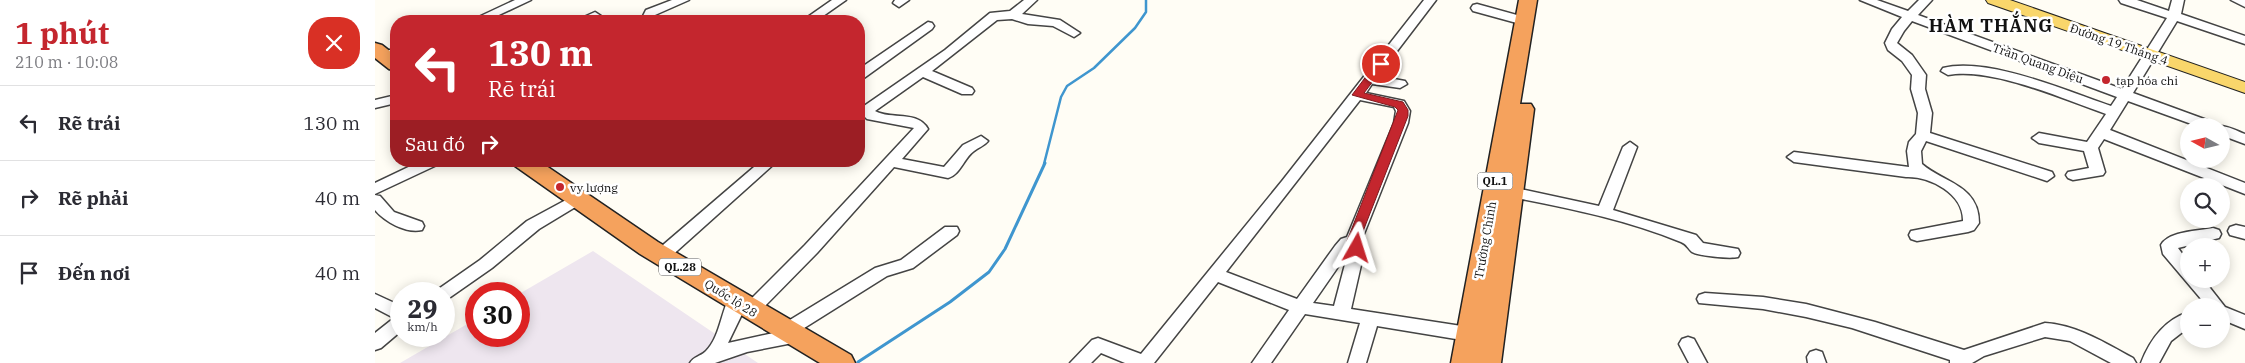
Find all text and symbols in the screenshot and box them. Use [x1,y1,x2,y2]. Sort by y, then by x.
district label: HÀM THẮNG [1929,10,2053,37]
text: 1 phút [15,13,109,52]
button: close [308,17,360,69]
street label: Đường 19 Tháng 4 [2068,20,2170,68]
text: 130 m [488,30,593,76]
icon: left [405,35,470,100]
street label: Trần Quang Diệu [1990,40,2086,87]
pin [1360,43,1402,85]
icon: arrive [1367,50,1395,78]
text: 210 m · 10:08 [15,52,118,72]
place label: tạp hóa chi [2116,73,2178,88]
text: Rẽ trái [488,74,556,103]
marker: tạp hóa chi [2100,74,2112,86]
icon: left [15,109,43,137]
text: Rẽ trái [58,111,120,135]
text: 130 m [303,111,360,135]
north arrow [2180,118,2230,168]
map controls [2180,118,2230,348]
icon: right [475,130,503,158]
text: Sau đó [405,132,465,156]
road number: QL.1 [1477,172,1513,190]
button: search [2180,178,2230,228]
place label: vy lượng [570,180,618,195]
marker: vy lượng [554,181,566,193]
icon: right [15,184,43,212]
text: Rẽ phải [58,186,128,210]
text: 40 m [315,186,360,210]
street label: Trường Chinh [1471,199,1499,280]
position arrow [1330,221,1382,273]
button: + [2180,238,2230,288]
road number: QL.28 [659,258,701,276]
icon: arrive [15,259,43,287]
text: Đến nơi [58,261,130,285]
text: 40 m [315,261,360,285]
street label: Quốc lộ 28 [702,276,760,320]
speed limit sign: 30 [465,282,530,347]
text: 29 [407,292,438,325]
button: − [2180,298,2230,348]
text: km/h [407,319,438,334]

